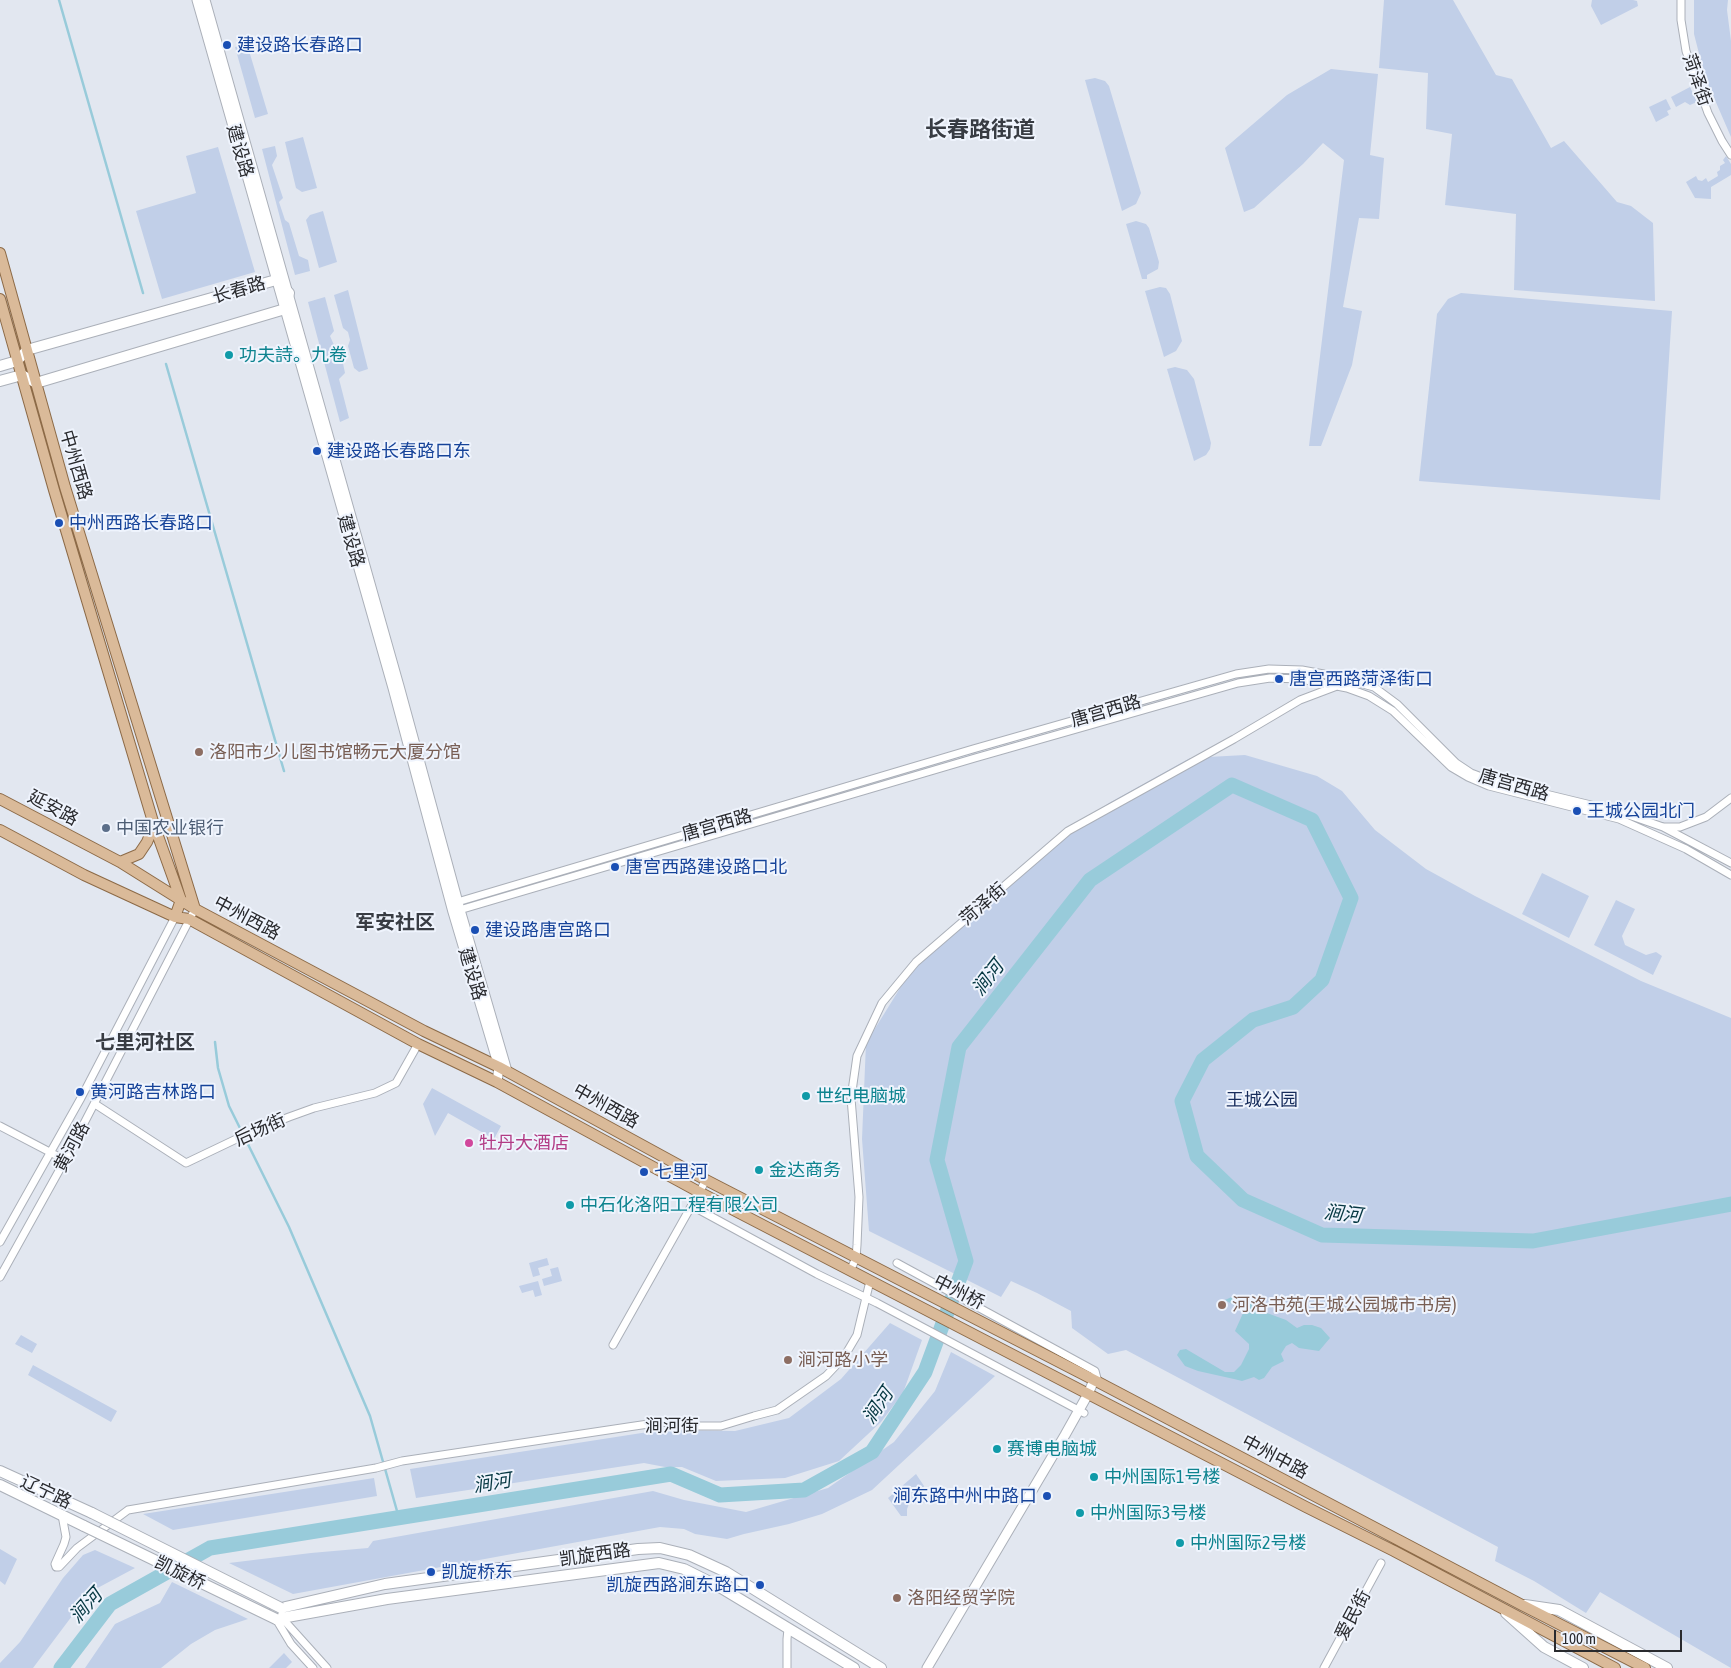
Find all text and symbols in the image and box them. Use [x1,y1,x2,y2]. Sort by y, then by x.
place label: 建设路长春路口 [237,34,363,56]
marker: 建设路长春路口 [221,39,233,51]
street label: 菏泽街 [1678,51,1716,109]
district label: 长春路街道 [925,117,1035,143]
street label: 建设路 [222,122,258,180]
street label: 长春路 [210,272,268,308]
place label: 功夫詩。九卷 [239,344,347,366]
marker: 功夫詩。九卷 [223,349,235,361]
street label: 中州西路 [56,427,96,503]
place label: 建设路长春路口东 [327,440,471,462]
marker: 建设路长春路口东 [311,445,323,457]
place label: 中州西路长春路口 [69,512,213,534]
street label: 建设路 [333,512,369,570]
marker: 中州西路长春路口 [53,517,65,529]
place label: 唐宫西路菏泽街口 [1289,668,1433,690]
marker: 唐宫西路菏泽街口 [1273,673,1285,685]
street label: 唐宫西路 [1068,691,1144,731]
place label: 洛阳市少儿图书馆畅元大厦分馆 [209,741,461,763]
marker: 洛阳市少儿图书馆畅元大厦分馆 [193,746,205,758]
street label: 唐宫西路 [1476,765,1552,805]
street label: 延安路 [24,786,82,830]
place label: 王城公园北门 [1587,800,1695,822]
street label: 唐宫西路 [679,805,755,845]
marker: 王城公园北门 [1571,805,1583,817]
place label: 中国农业银行 [116,817,224,839]
marker: 中国农业银行 [100,822,112,834]
place label: 唐宫西路建设路口北 [625,856,787,878]
marker: 唐宫西路建设路口北 [609,861,621,873]
street label: 菏泽街 [956,878,1010,930]
street label: 中州西路 [210,892,284,944]
district label: 军安社区 [355,911,435,935]
place label: 建设路唐宫路口 [485,919,611,941]
marker: 建设路唐宫路口 [469,924,481,936]
street label: 建设路 [454,945,490,1003]
water label: 涧河 [967,956,1009,1000]
district label: 七里河社区 [95,1031,195,1055]
street label: 中州西路 [569,1079,643,1133]
place label: 黄河路吉林路口 [90,1081,216,1103]
place label: 世纪电脑城 [816,1085,906,1107]
marker: 黄河路吉林路口 [74,1086,86,1098]
park label: 王城公园 [1226,1089,1298,1111]
marker: 世纪电脑城 [800,1090,812,1102]
street label: 后场街 [231,1109,289,1151]
street label: 黄河路 [50,1118,94,1176]
place label: 牡丹大酒店 [479,1132,569,1154]
marker: 牡丹大酒店 [463,1137,475,1149]
place label: 金达商务 [769,1159,841,1181]
place label: 七里河 [654,1161,708,1183]
marker: 金达商务 [753,1164,765,1176]
marker: 七里河 [638,1166,650,1178]
place label: 中石化洛阳工程有限公司 [580,1194,778,1216]
marker: 中石化洛阳工程有限公司 [564,1199,576,1211]
water label: 涧河 [1323,1201,1363,1227]
street label: 中州桥 [930,1270,988,1314]
place label: 河洛书苑(王城公园城市书房) [1232,1294,1457,1316]
marker: 河洛书苑(王城公园城市书房) [1216,1299,1228,1311]
place label: 涧河路小学 [798,1349,888,1371]
marker: 涧河路小学 [782,1354,794,1366]
water label: 涧河 [858,1384,898,1428]
street label: 涧河街 [645,1415,699,1437]
street label: 中州中路 [1238,1431,1312,1483]
place label: 赛博电脑城 [1007,1438,1097,1460]
marker: 赛博电脑城 [991,1443,1003,1455]
place label: 中州国际1号楼 [1104,1466,1220,1488]
water label: 涧河 [471,1469,513,1497]
street label: 辽宁路 [17,1471,75,1513]
marker: 中州国际1号楼 [1088,1471,1100,1483]
place label: 涧东路中州中路口 [893,1485,1037,1507]
marker: 涧东路中州中路口 [1041,1490,1053,1502]
place label: 中州国际3号楼 [1090,1502,1206,1524]
marker: 中州国际3号楼 [1074,1507,1086,1519]
place label: 中州国际2号楼 [1190,1532,1306,1554]
marker: 中州国际2号楼 [1174,1537,1186,1549]
street label: 凯旋西路 [558,1539,632,1571]
street label: 凯旋桥 [151,1551,209,1595]
place label: 凯旋桥东 [441,1561,513,1583]
marker: 凯旋桥东 [425,1566,437,1578]
place label: 凯旋西路涧东路口 [606,1574,750,1596]
marker: 凯旋西路涧东路口 [754,1579,766,1591]
water label: 涧河 [65,1584,107,1628]
street label: 爱民街 [1331,1586,1375,1644]
place label: 洛阳经贸学院 [907,1587,1015,1609]
marker: 洛阳经贸学院 [891,1592,903,1604]
scale bar [1556,1620,1684,1652]
text: 100 m [1562,1630,1596,1647]

